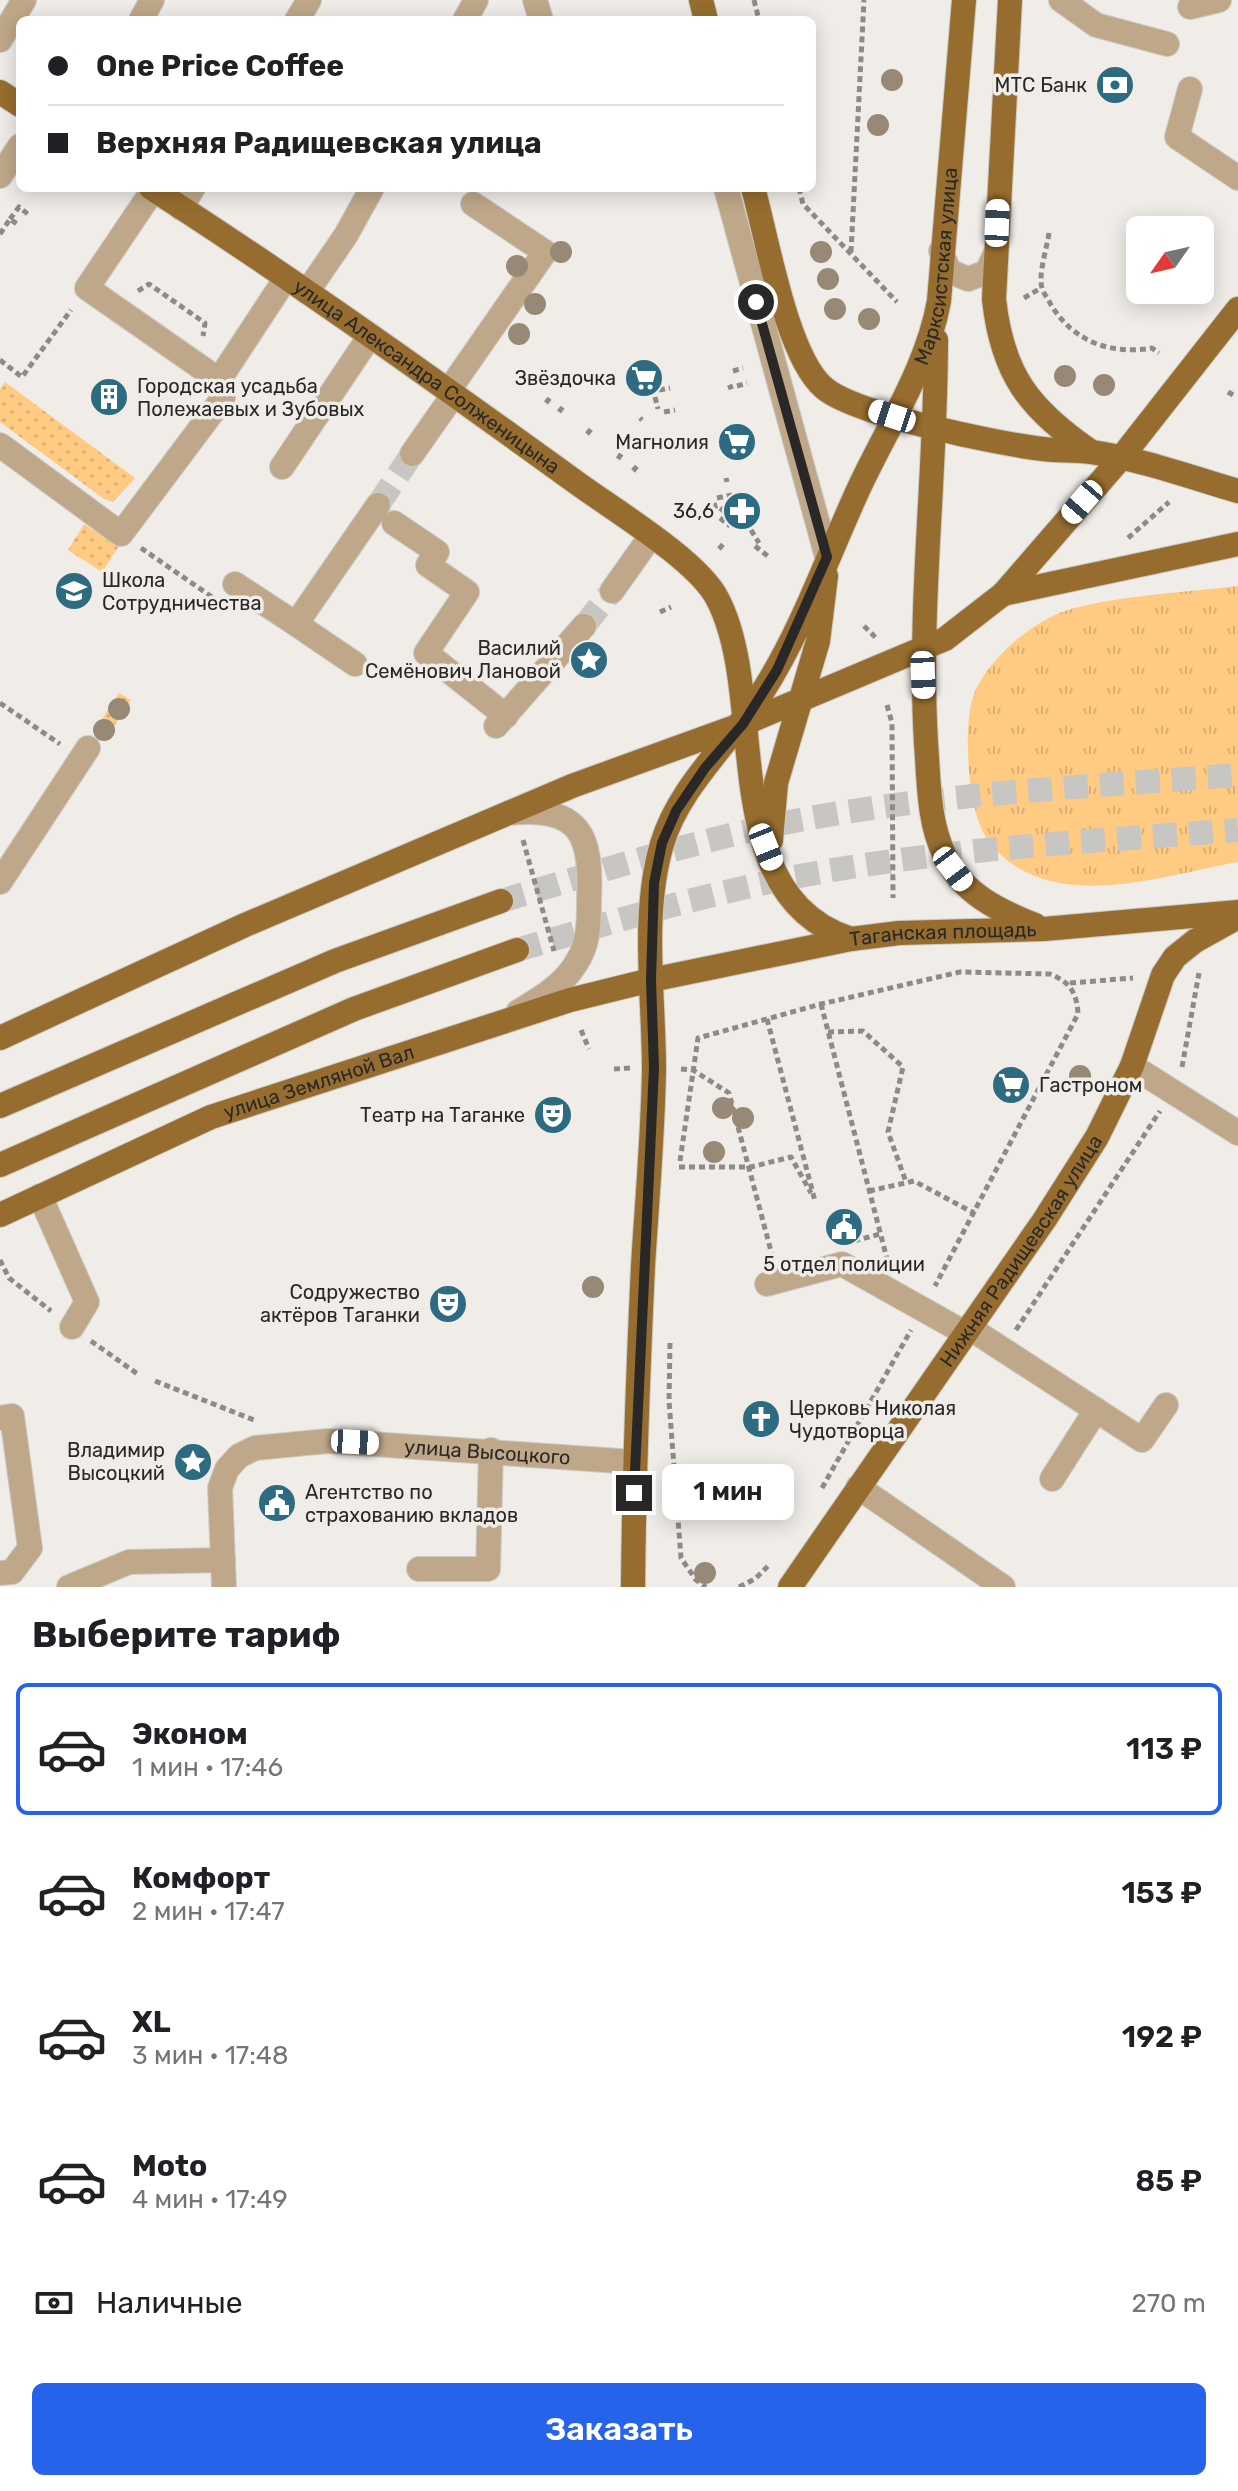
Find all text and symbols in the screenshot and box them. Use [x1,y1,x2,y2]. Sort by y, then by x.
text: One Price Coffee [96,48,344,84]
bank icon: МТС Банк [1094,64,1136,106]
place label: МТС Банк [995,73,1087,97]
text: Верхняя Радищевская улица [96,125,542,161]
street label: Марксистская улица [909,166,962,368]
car [984,199,1010,247]
north arrow [1126,216,1214,304]
map controls [1126,216,1214,304]
street label: улица Александра Солженицына [289,274,565,479]
route start [738,284,774,320]
supermarket icon: Звёздочка [623,357,665,399]
place label: Звёздочка [515,366,616,390]
place label: Городская усадьба Полежаевых и Зубовых [137,374,365,421]
building icon: Городская усадьба Полежаевых и Зубовых [88,376,130,418]
car [865,397,919,435]
supermarket icon: Магнолия [716,421,758,463]
place label: Магнолия [615,430,709,454]
car [1057,476,1107,528]
pharmacy icon: 36,6 [721,490,763,532]
place label: 36,6 [673,499,714,523]
place label: Школа Сотрудничества [102,568,262,615]
school or university icon: Школа Сотрудничества [53,570,95,612]
place label: Василий Семёнович Лановой [365,636,561,683]
place icon: Василий Семёнович Лановой [568,639,610,681]
car [910,651,936,699]
car [746,820,786,874]
car [929,843,977,895]
street label: Таганская площадь [848,917,1037,951]
street label: улица Земляной Вал [220,1040,417,1124]
supermarket icon: Гастроном [990,1064,1032,1106]
place label: Гастроном [1039,1073,1142,1097]
theatre icon: Театр на Таганке [532,1094,574,1136]
place label: Театр на Таганке [360,1103,525,1127]
street label: Нижняя Радищевская улица [934,1130,1107,1371]
public building icon: 5 отдел полиции [823,1206,865,1248]
place label: 5 отдел полиции [763,1252,925,1276]
place label: Содружество актёров Таганки [260,1280,420,1327]
theatre icon: Содружество актёров Таганки [427,1283,469,1325]
place label: Церковь Николая Чудотворца [789,1396,956,1443]
church icon: Церковь Николая Чудотворца [740,1398,782,1440]
car [330,1429,380,1455]
street label: улица Высоцкого [403,1434,571,1470]
place label: Владимир Высоцкий [67,1438,165,1485]
place icon: Владимир Высоцкий [172,1441,214,1483]
callout: 1 мин [662,1465,794,1521]
route end [616,1475,652,1511]
text: 1 мин [693,1476,763,1507]
place label: Агентство по страхованию вкладов [305,1480,518,1527]
public building icon: Агентство по страхованию вкладов [256,1482,298,1524]
text: Выберите тариф [32,1613,341,1656]
icon: car [36,1713,108,1785]
text: Эконом [132,1716,248,1752]
text: 113 ₽ [1126,1731,1202,1767]
text: 1 мин · 17:46 [132,1752,283,1783]
icon: car [36,1857,108,1929]
text: Комфорт [132,1860,270,1896]
text: 153 ₽ [1121,1875,1202,1911]
text: 2 мин · 17:47 [132,1896,285,1927]
icon: car [36,2001,108,2073]
text: XL [132,2004,171,2040]
text: 192 ₽ [1122,2019,1202,2055]
text: 3 мин · 17:48 [132,2040,289,2071]
icon: car [36,2145,108,2217]
text: Moto [132,2148,207,2184]
text: 85 ₽ [1135,2163,1202,2199]
text: 4 мин · 17:49 [132,2184,288,2215]
icon: cash [32,2281,76,2325]
text: Наличные [96,2285,242,2321]
text: 270 m [1131,2288,1206,2319]
button: Заказать [32,2383,1206,2475]

